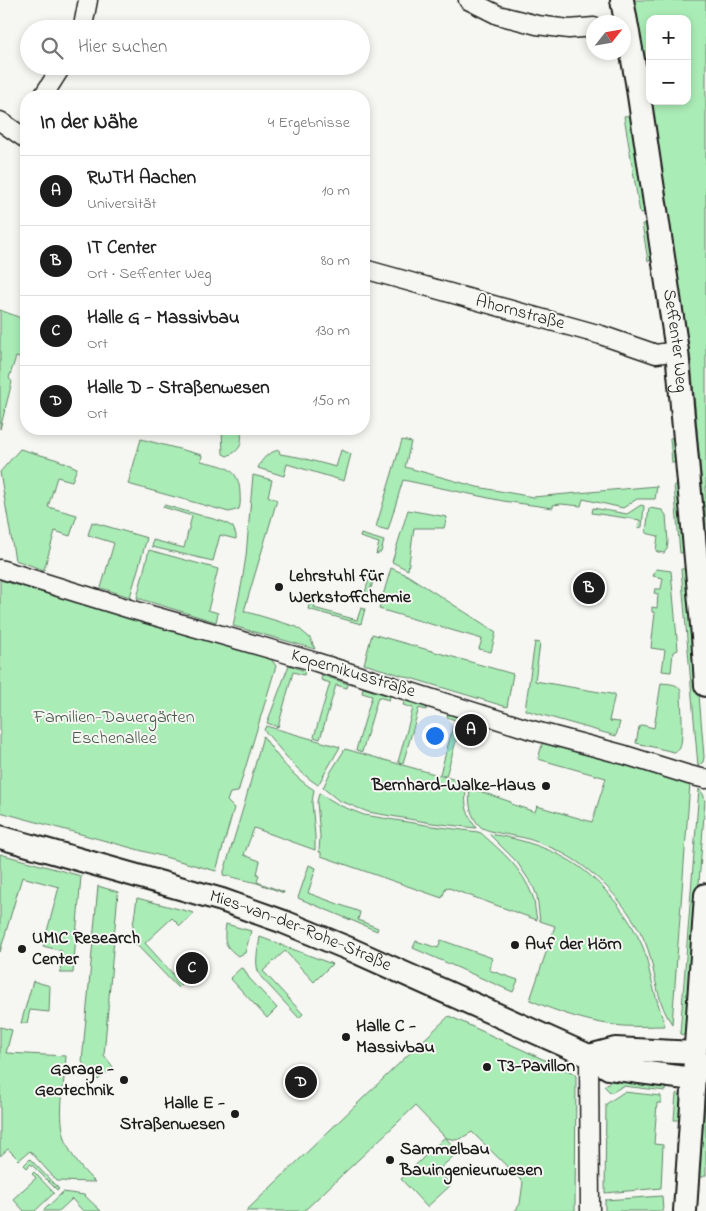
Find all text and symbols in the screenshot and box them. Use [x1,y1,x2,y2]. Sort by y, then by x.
north arrow [586,15,631,60]
map controls [646,15,691,105]
button: + [646,15,691,60]
search box [20,20,370,75]
icon: search [38,34,66,62]
text: Hier suchen [78,34,167,61]
button: − [646,60,691,105]
text: In der Nähe [40,108,138,138]
text: 4 Ergebnisse [268,111,350,135]
text: RWTH Aachen [87,165,196,192]
text: A [51,179,61,203]
text: 10 m [322,179,350,203]
text: Universität [87,192,157,216]
text: IT Center [87,235,156,262]
text: B [51,249,61,273]
text: 80 m [321,249,350,273]
text: Ort · Seffenter Weg [87,262,212,286]
street label: Seffenter Weg [655,287,694,394]
street label: Ahornstraße [472,289,568,338]
text: Halle G - Massivbau [87,305,239,332]
text: C [52,319,60,343]
text: 130 m [315,319,350,343]
text: Ort [87,332,108,356]
text: Halle D - Straßenwesen [87,375,270,402]
text: D [50,389,62,413]
text: 150 m [312,389,350,413]
text: Ort [87,402,108,426]
place label: Lehrstuhl für Werkstoffchemie [289,564,412,611]
pin: B [573,569,605,607]
marker: Lehrstuhl für Werkstoffchemie [273,581,285,593]
street label: Kopernikusstraße [288,643,419,706]
park label: Familien-Dauergärten Eschenallee [32,705,195,752]
pin: A [455,711,487,749]
your location [422,723,448,749]
place label: Bernhard-Walke-Haus [371,773,536,799]
marker: Bernhard-Walke-Haus [540,780,552,792]
street label: Mies-van-der-Rohe-Straße [206,884,396,979]
place label: UMIC Research Center [32,926,140,973]
place label: Auf der Hörn [525,932,622,958]
marker: Auf der Hörn [509,939,521,951]
marker: UMIC Research Center [16,943,28,955]
pin: C [176,949,208,987]
place label: Halle C - Massivbau [356,1014,435,1061]
marker: Halle C - Massivbau [340,1031,352,1043]
place label: T3-Pavillon [497,1054,575,1080]
place label: Garage - Geotechnik [35,1057,115,1104]
marker: T3-Pavillon [481,1061,493,1073]
pin: D [285,1063,317,1101]
marker: Garage - Geotechnik [118,1074,130,1086]
place label: Halle E - Straßenwesen [120,1091,225,1138]
marker: Halle E - Straßenwesen [229,1108,241,1120]
place label: Sammelbau Bauingenieurwesen [399,1137,542,1185]
marker: Sammelbau Bauingenieurwesen [384,1154,396,1166]

